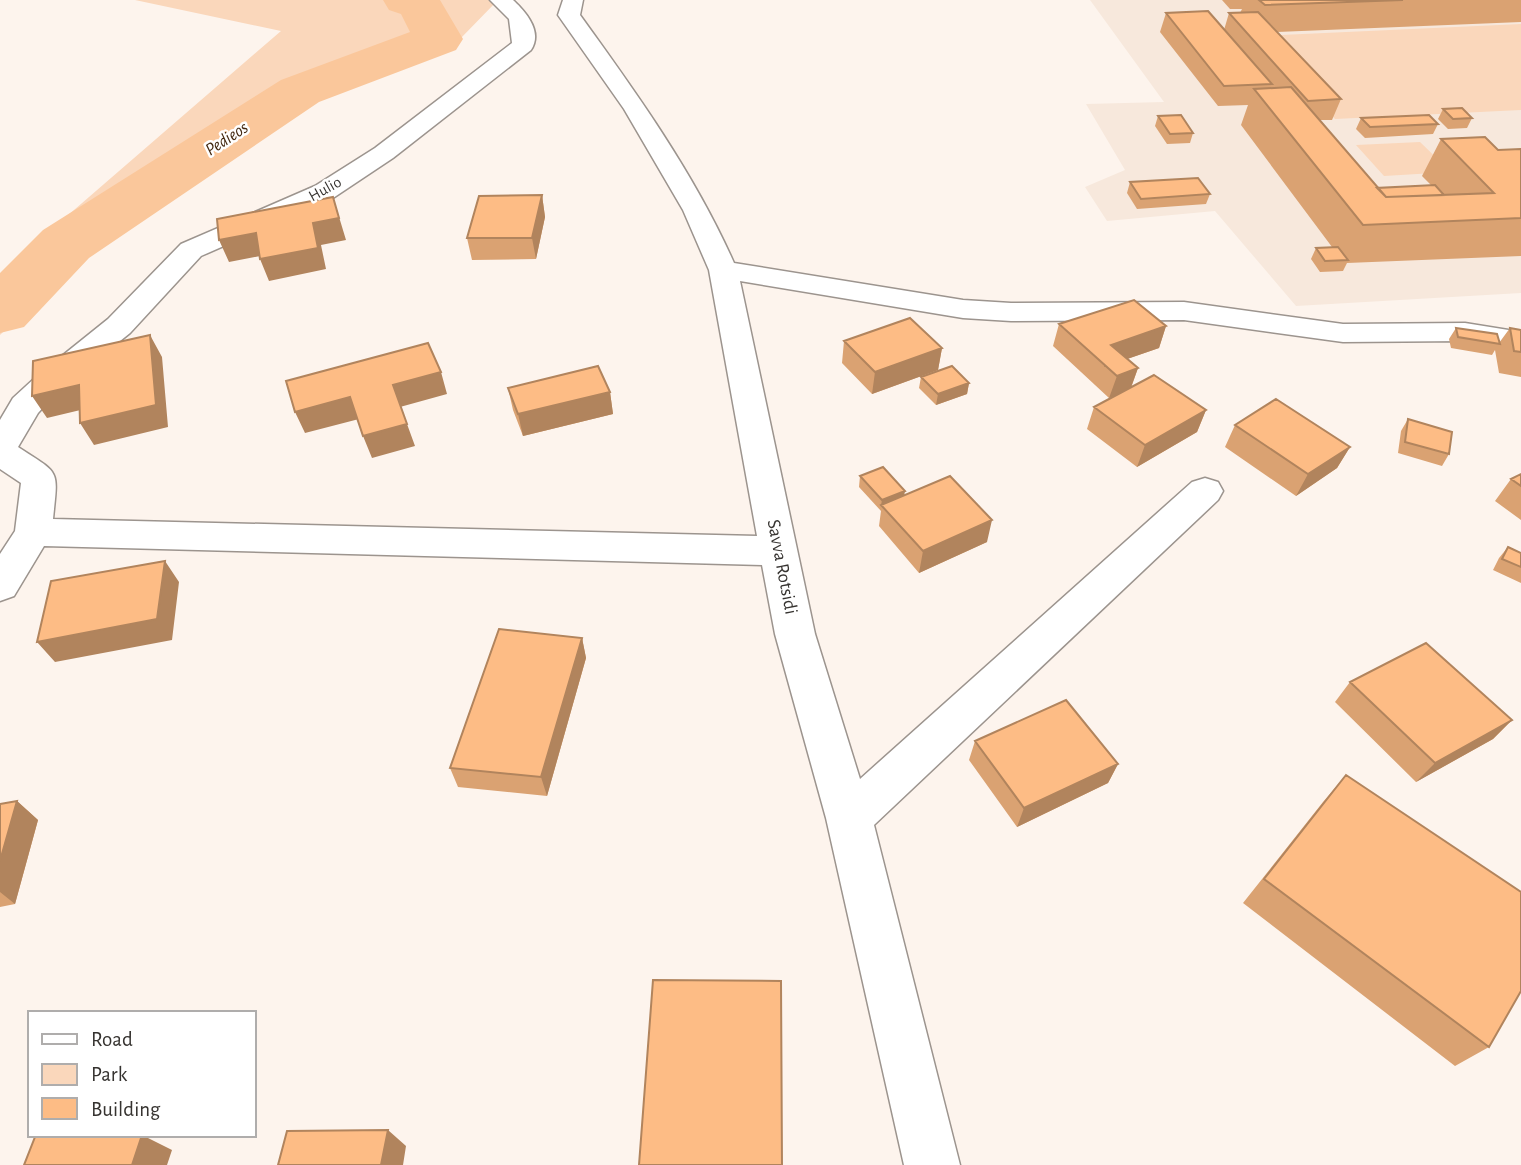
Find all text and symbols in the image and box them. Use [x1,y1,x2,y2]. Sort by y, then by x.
water label: Pedieos [202,119,252,159]
street label: Hulio [306,174,344,204]
street label: Savva Rotsidi [764,518,800,616]
legend [28,1011,256,1137]
text: Road [91,1029,133,1050]
text: Park [91,1064,128,1085]
text: Building [91,1099,161,1120]

